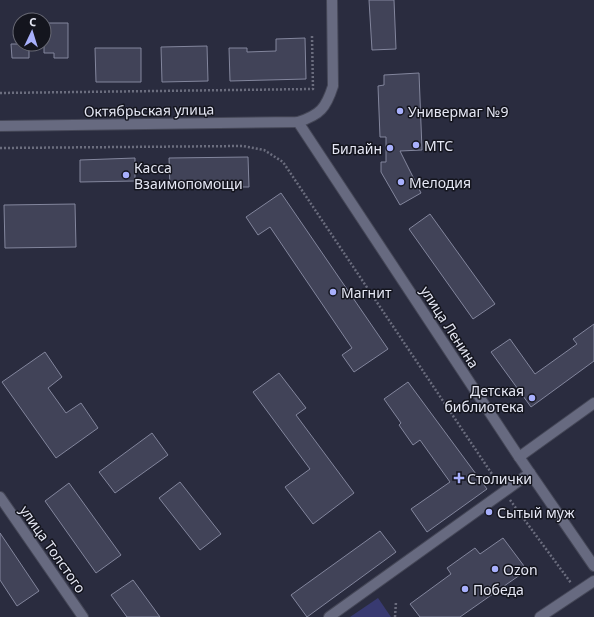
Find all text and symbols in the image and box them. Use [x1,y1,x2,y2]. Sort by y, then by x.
north arrow [12,12,52,52]
text: С [29,14,37,29]
street label: Октябрьская улица [84,99,214,121]
place label: Универмаг №9 [408,102,509,121]
marker: Универмаг №9 [395,106,405,116]
place label: МТС [424,136,453,155]
place label: Билайн [331,139,382,158]
marker: МТС [411,140,421,150]
marker: Билайн [385,143,395,153]
place label: Касса Взаимопомощи [134,158,243,193]
marker: Касса Взаимопомощи [121,170,131,180]
place label: Мелодия [409,173,471,192]
marker: Мелодия [396,177,406,187]
street label: улица Ленина [416,282,484,372]
place label: Магнит [341,283,392,302]
marker: Магнит [328,287,338,297]
place label: Детская библиотека [444,381,524,416]
marker: Детская библиотека [527,393,537,403]
place label: Столички [467,469,532,488]
marker: Столички [454,473,464,483]
street label: улица Толстого [16,501,90,597]
place label: Сытый муж [497,503,575,522]
marker: Сытый муж [484,507,494,517]
place label: Ozon [503,560,538,579]
marker: Ozon [490,564,500,574]
place label: Победа [473,580,524,599]
marker: Победа [460,584,470,594]

